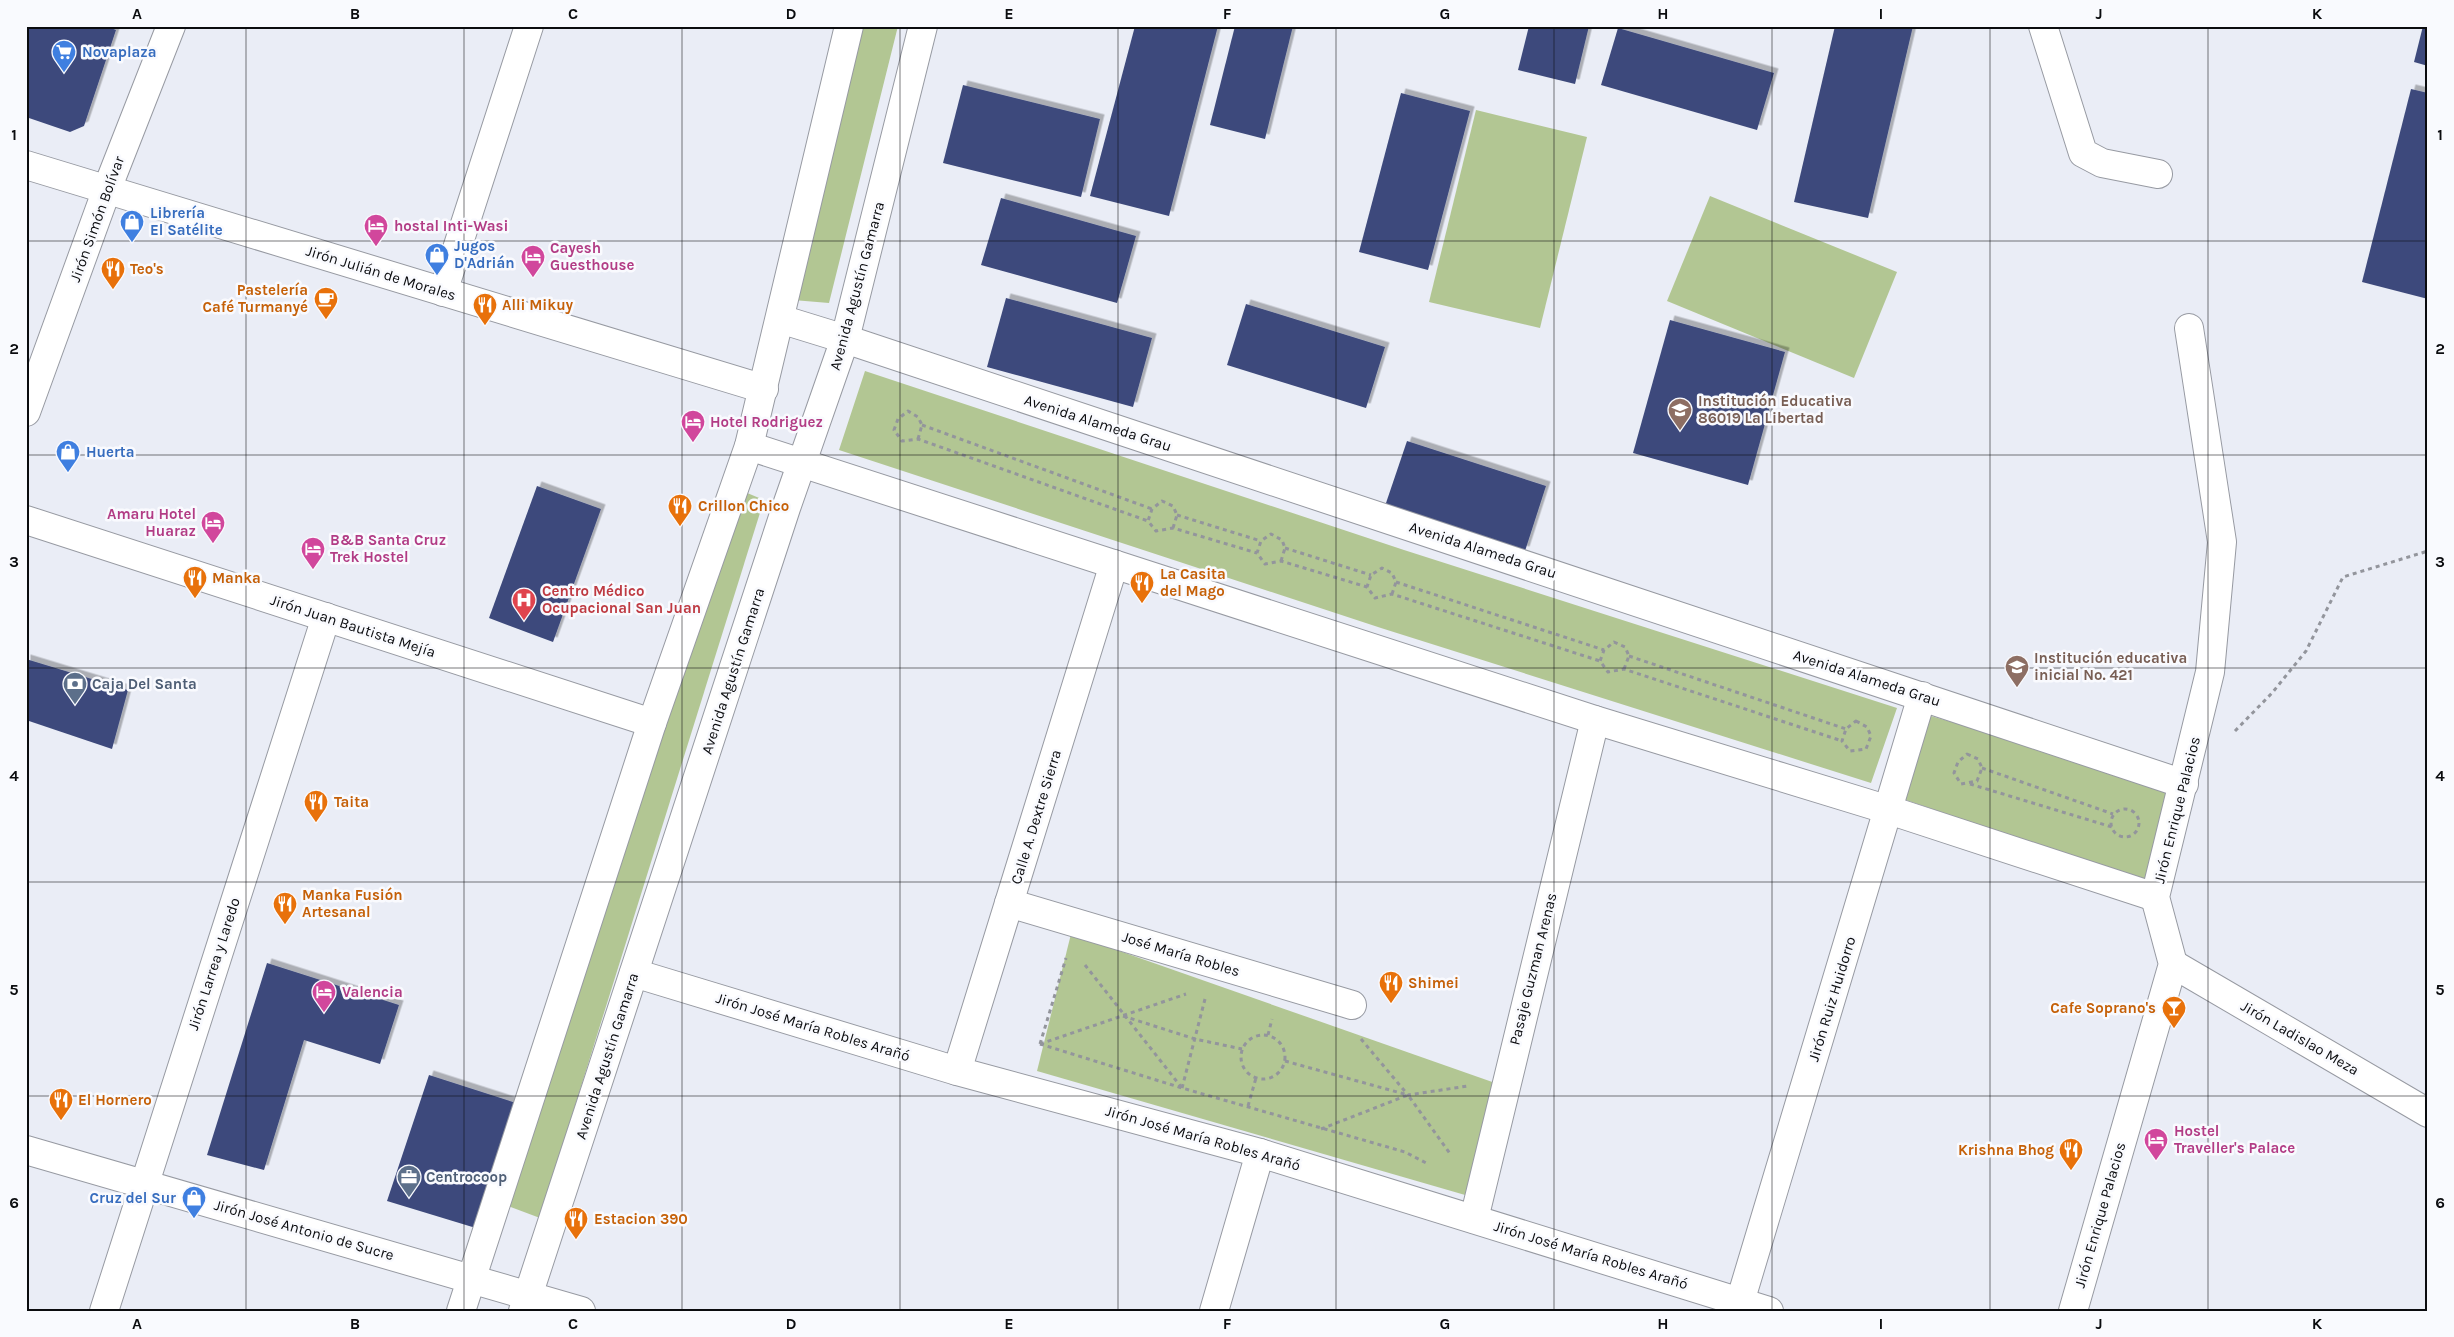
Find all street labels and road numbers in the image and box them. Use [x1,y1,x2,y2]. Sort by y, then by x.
street label: Jirón Simón Bolívar [66,153,128,284]
street label: Avenida Agustín Gamarra [826,200,888,372]
street label: Jirón Julián de Morales [304,242,458,304]
street label: Avenida Alameda Grau [1022,391,1174,455]
street label: Avenida Alameda Grau [1407,518,1559,582]
street label: Avenida Agustín Gamarra [698,586,768,756]
street label: Jirón Juan Bautista Mejía [268,591,438,661]
street label: Avenida Alameda Grau [1791,646,1943,710]
street label: Jirón Enrique Palacios [2150,735,2204,885]
street label: Calle A. Dextre Sierra [1007,747,1065,887]
street label: Pasaje Guzman Arenas [1505,891,1561,1047]
street label: Jirón Larrea y Laredo [184,895,244,1033]
street label: José María Robles [1120,928,1242,980]
street label: Jirón Ruiz Huidorro [1804,934,1860,1064]
street label: Avenida Agustín Gamarra [572,971,642,1141]
street label: Jirón José María Robles Arañó [714,989,912,1065]
street label: Jirón Ladislao Meza [2238,997,2362,1079]
street label: Jirón José María Robles Arañó [1103,1102,1303,1174]
street label: Jirón Enrique Palacios [2071,1140,2129,1290]
street label: Jirón José Antonio de Sucre [212,1196,396,1264]
street label: Jirón José María Robles Arañó [1492,1217,1690,1293]

